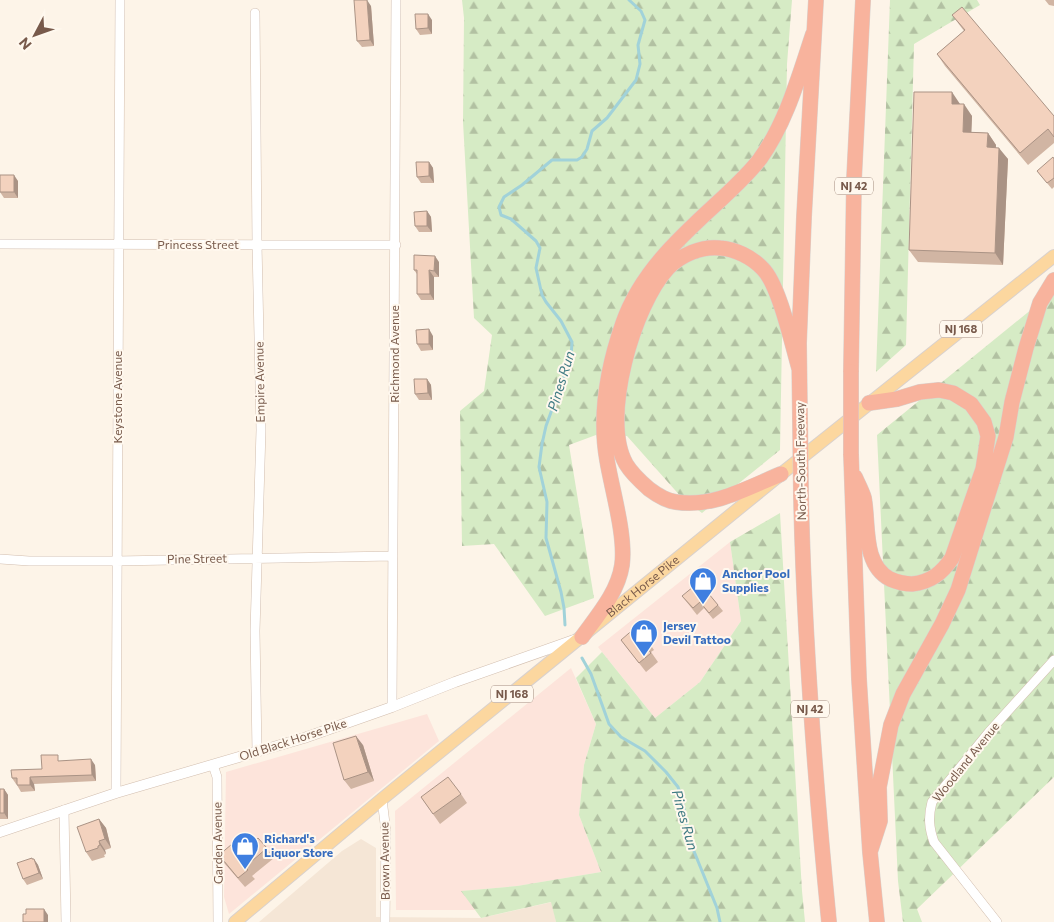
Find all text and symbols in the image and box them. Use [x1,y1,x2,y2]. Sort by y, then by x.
north arrow [10,10,60,60]
text: N [15,34,35,53]
road number: NJ 42 [835,178,873,195]
street label: Princess Street [157,237,239,251]
street label: Richmond Avenue [387,305,401,403]
road number: NJ 168 [940,320,982,338]
street label: Empire Avenue [251,341,267,423]
water label: Pines Run [543,349,578,413]
street label: Keystone Avenue [110,351,124,443]
street label: North-South Freeway [792,402,808,520]
street label: Pine Street [167,550,227,566]
street label: Black Horse Pike [603,552,681,620]
shop icon: Anchor Pool Supplies [688,566,718,605]
place label: Anchor Pool Supplies [722,566,790,594]
shop icon: Jersey Devil Tattoo [629,618,659,657]
place label: Jersey Devil Tattoo [663,618,731,646]
road number: NJ 168 [491,686,533,702]
road number: NJ 42 [791,701,829,718]
street label: Old Black Horse Pike [237,715,348,763]
street label: Woodland Avenue [929,719,1002,804]
water label: Pines Run [669,788,702,852]
street label: Garden Avenue [209,802,225,884]
street label: Brown Avenue [376,822,392,900]
shop icon: Richard's Liquor Store [230,831,260,870]
place label: Richard's Liquor Store [264,831,333,859]

